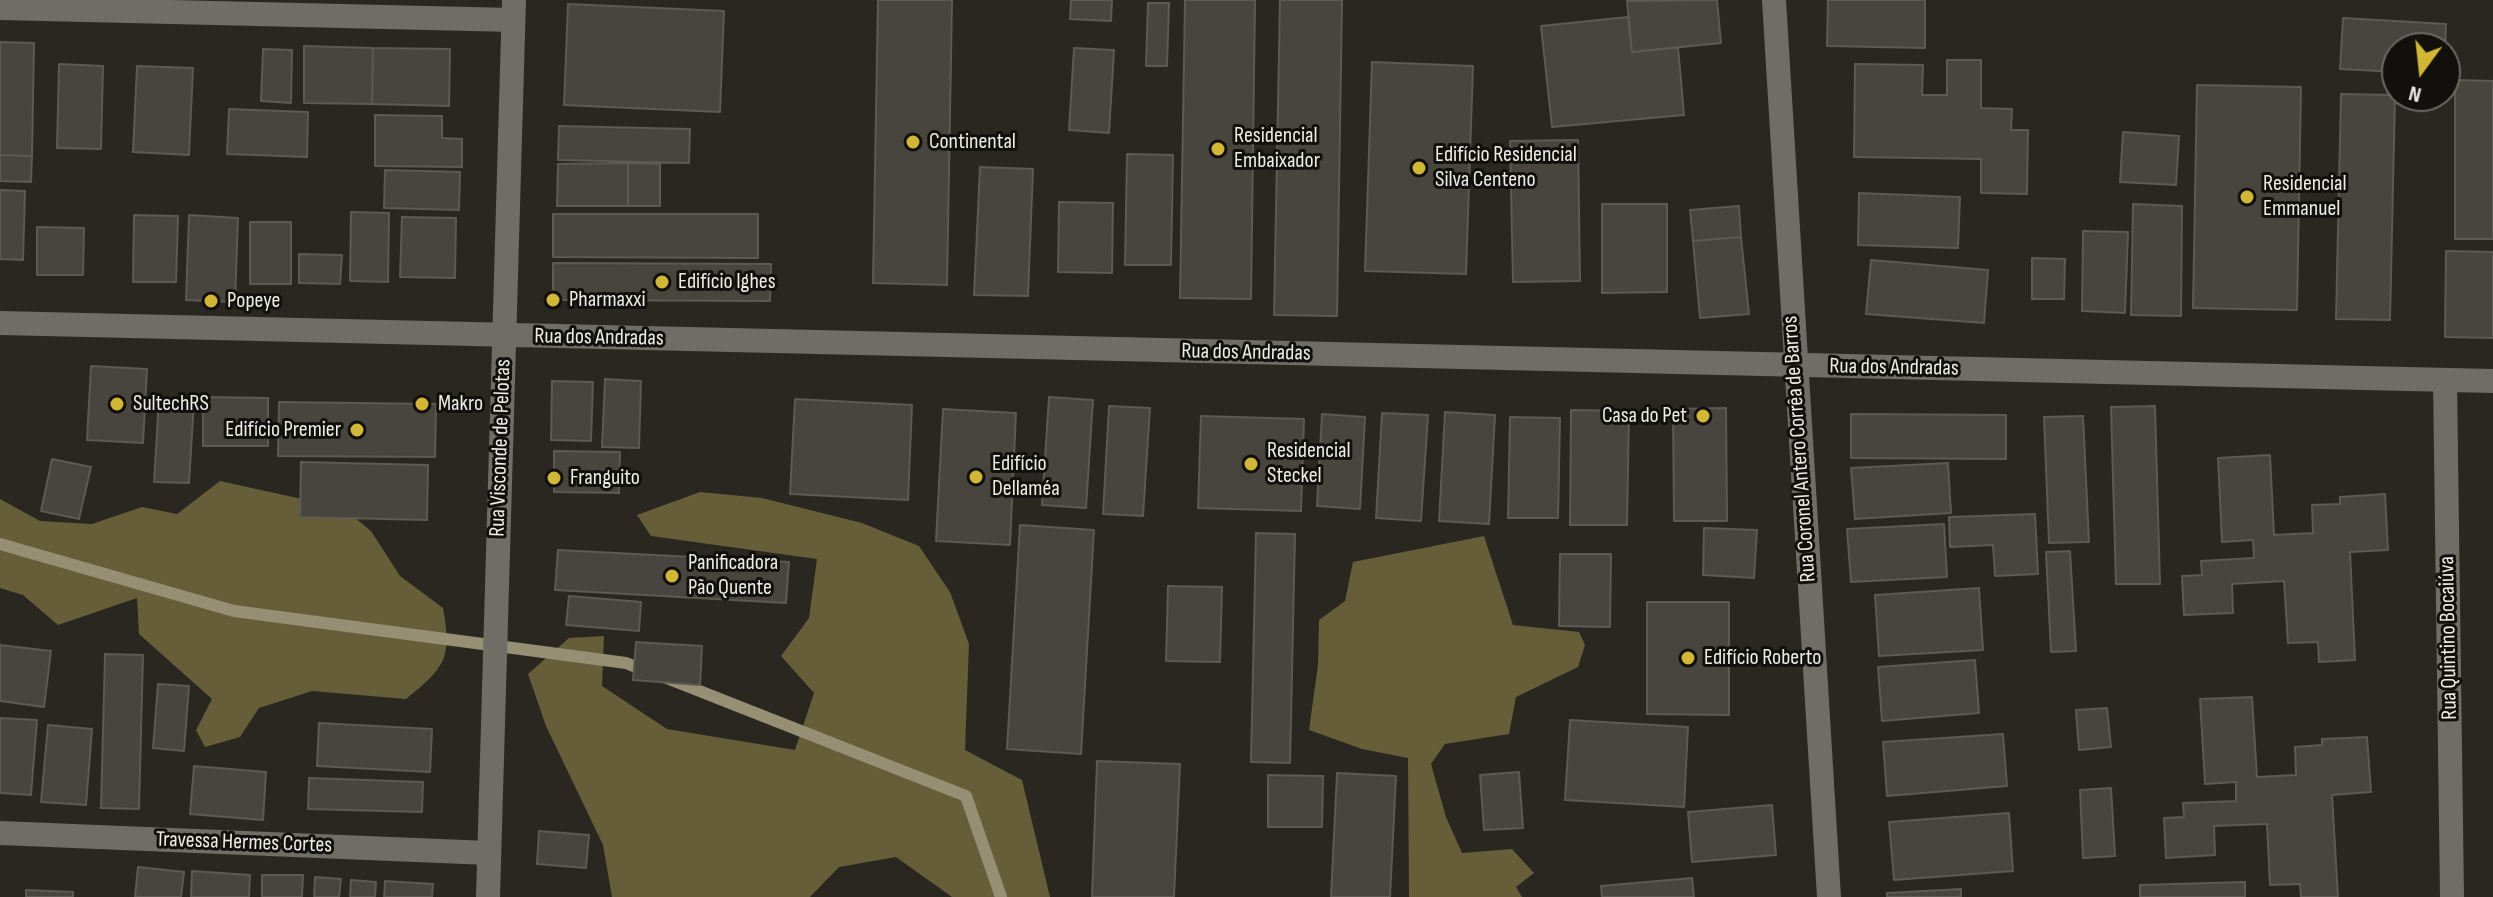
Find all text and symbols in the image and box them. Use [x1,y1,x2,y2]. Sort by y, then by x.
north arrow [2381,32,2461,112]
text: N [2406,79,2424,108]
place label: Residencial Embaixador [1234,123,1320,174]
place label: Continental [929,129,1016,155]
marker: Continental [904,133,922,151]
marker: Residencial Embaixador [1209,140,1227,158]
place label: Edifício Residencial Silva Centeno [1435,142,1577,194]
marker: Edifício Residencial Silva Centeno [1410,159,1428,177]
place label: Residencial Emmanuel [2263,171,2347,222]
marker: Residencial Emmanuel [2238,188,2256,206]
place label: Edifício Ighes [678,269,776,295]
marker: Edifício Ighes [653,273,671,291]
place label: Pharmaxxi [569,287,646,313]
place label: Popeye [227,288,280,314]
marker: Pharmaxxi [544,291,562,309]
marker: Popeye [202,292,220,310]
street label: Rua Coronel Antero Corrêa de Barros [1778,315,1822,583]
street label: Rua dos Andradas [534,324,664,352]
street label: Rua dos Andradas [1181,339,1311,367]
street label: Rua dos Andradas [1829,354,1959,382]
street label: Rua Visconde de Pelotas [485,359,517,537]
place label: SultechRS [133,391,209,417]
place label: Makro [438,391,483,417]
marker: SultechRS [108,395,126,413]
marker: Makro [413,395,431,413]
place label: Casa do Pet [1602,403,1687,429]
marker: Casa do Pet [1694,407,1712,425]
place label: Edifício Premier [225,417,341,443]
marker: Edifício Premier [348,421,366,439]
place label: Residencial Steckel [1267,438,1351,490]
place label: Edifício Dellaméa [992,451,1060,502]
marker: Residencial Steckel [1242,455,1260,473]
place label: Franguito [570,465,640,491]
marker: Edifício Dellaméa [967,468,985,486]
marker: Franguito [545,469,563,487]
place label: Panificadora Pão Quente [688,550,778,602]
street label: Rua Quintino Bocaiúva [2434,556,2464,720]
marker: Panificadora Pão Quente [663,567,681,585]
place label: Edifício Roberto [1704,645,1821,671]
marker: Edifício Roberto [1679,649,1697,667]
street label: Travessa Hermes Cortes [155,827,333,859]

